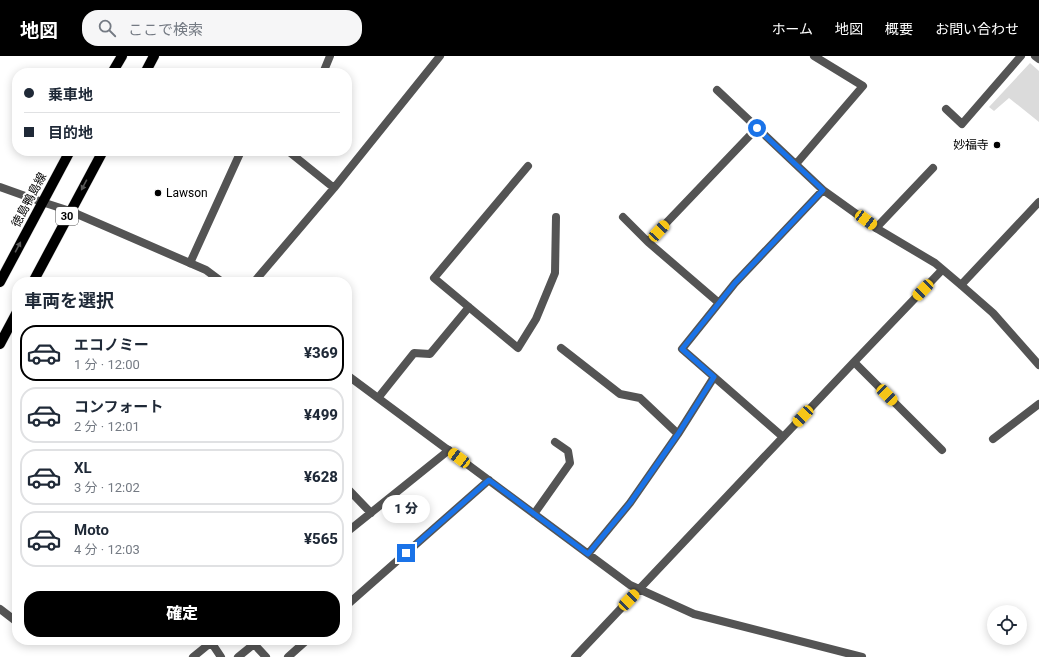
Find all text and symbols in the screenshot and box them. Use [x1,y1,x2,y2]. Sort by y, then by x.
search box [82,10,362,46]
icon: search [96,17,118,39]
text: 地図 [20,19,58,42]
text: ここで検索 [128,21,203,39]
text: ホーム [771,21,813,37]
text: 地図 [835,21,863,37]
text: 概要 [885,21,913,37]
text: お問い合わせ [935,21,1019,37]
text: 乗車地 [48,86,93,104]
route start [748,119,766,137]
text: 目的地 [48,124,93,142]
place label: 妙福寺 [953,138,989,152]
marker: 妙福寺 [992,140,1002,150]
street label: 徳島鴨島線 [9,170,49,230]
one-way arrow [81,179,87,191]
place label: Lawson [166,186,208,200]
marker: Lawson [153,188,163,198]
road number: 30 [56,207,78,225]
car [853,208,879,232]
car [646,218,672,244]
one-way arrow [15,242,21,253]
car [910,277,936,303]
text: 車両を選択 [24,290,114,311]
icon: car [26,335,62,371]
text: エコノミー [74,336,149,354]
text: ¥369 [304,344,338,362]
text: 1 分 · 12:00 [74,357,140,372]
car [874,382,900,408]
icon: car [26,397,62,433]
text: コンフォート [74,398,164,416]
car [790,403,816,429]
text: ¥499 [304,406,338,424]
text: 2 分 · 12:01 [74,419,140,434]
car [446,446,472,470]
icon: car [26,459,62,495]
text: XL [74,459,92,477]
text: ¥628 [304,468,338,486]
text: 3 分 · 12:02 [74,480,140,495]
callout: 1 分 [382,495,430,523]
text: 1 分 [394,501,418,516]
icon: car [26,521,62,557]
text: Moto [74,521,109,539]
text: ¥565 [304,530,338,548]
text: 4 分 · 12:03 [74,542,140,557]
route end [397,544,415,562]
car [616,587,642,613]
button: 確定 [24,591,340,637]
map controls [987,605,1027,645]
button: locate [987,605,1027,645]

